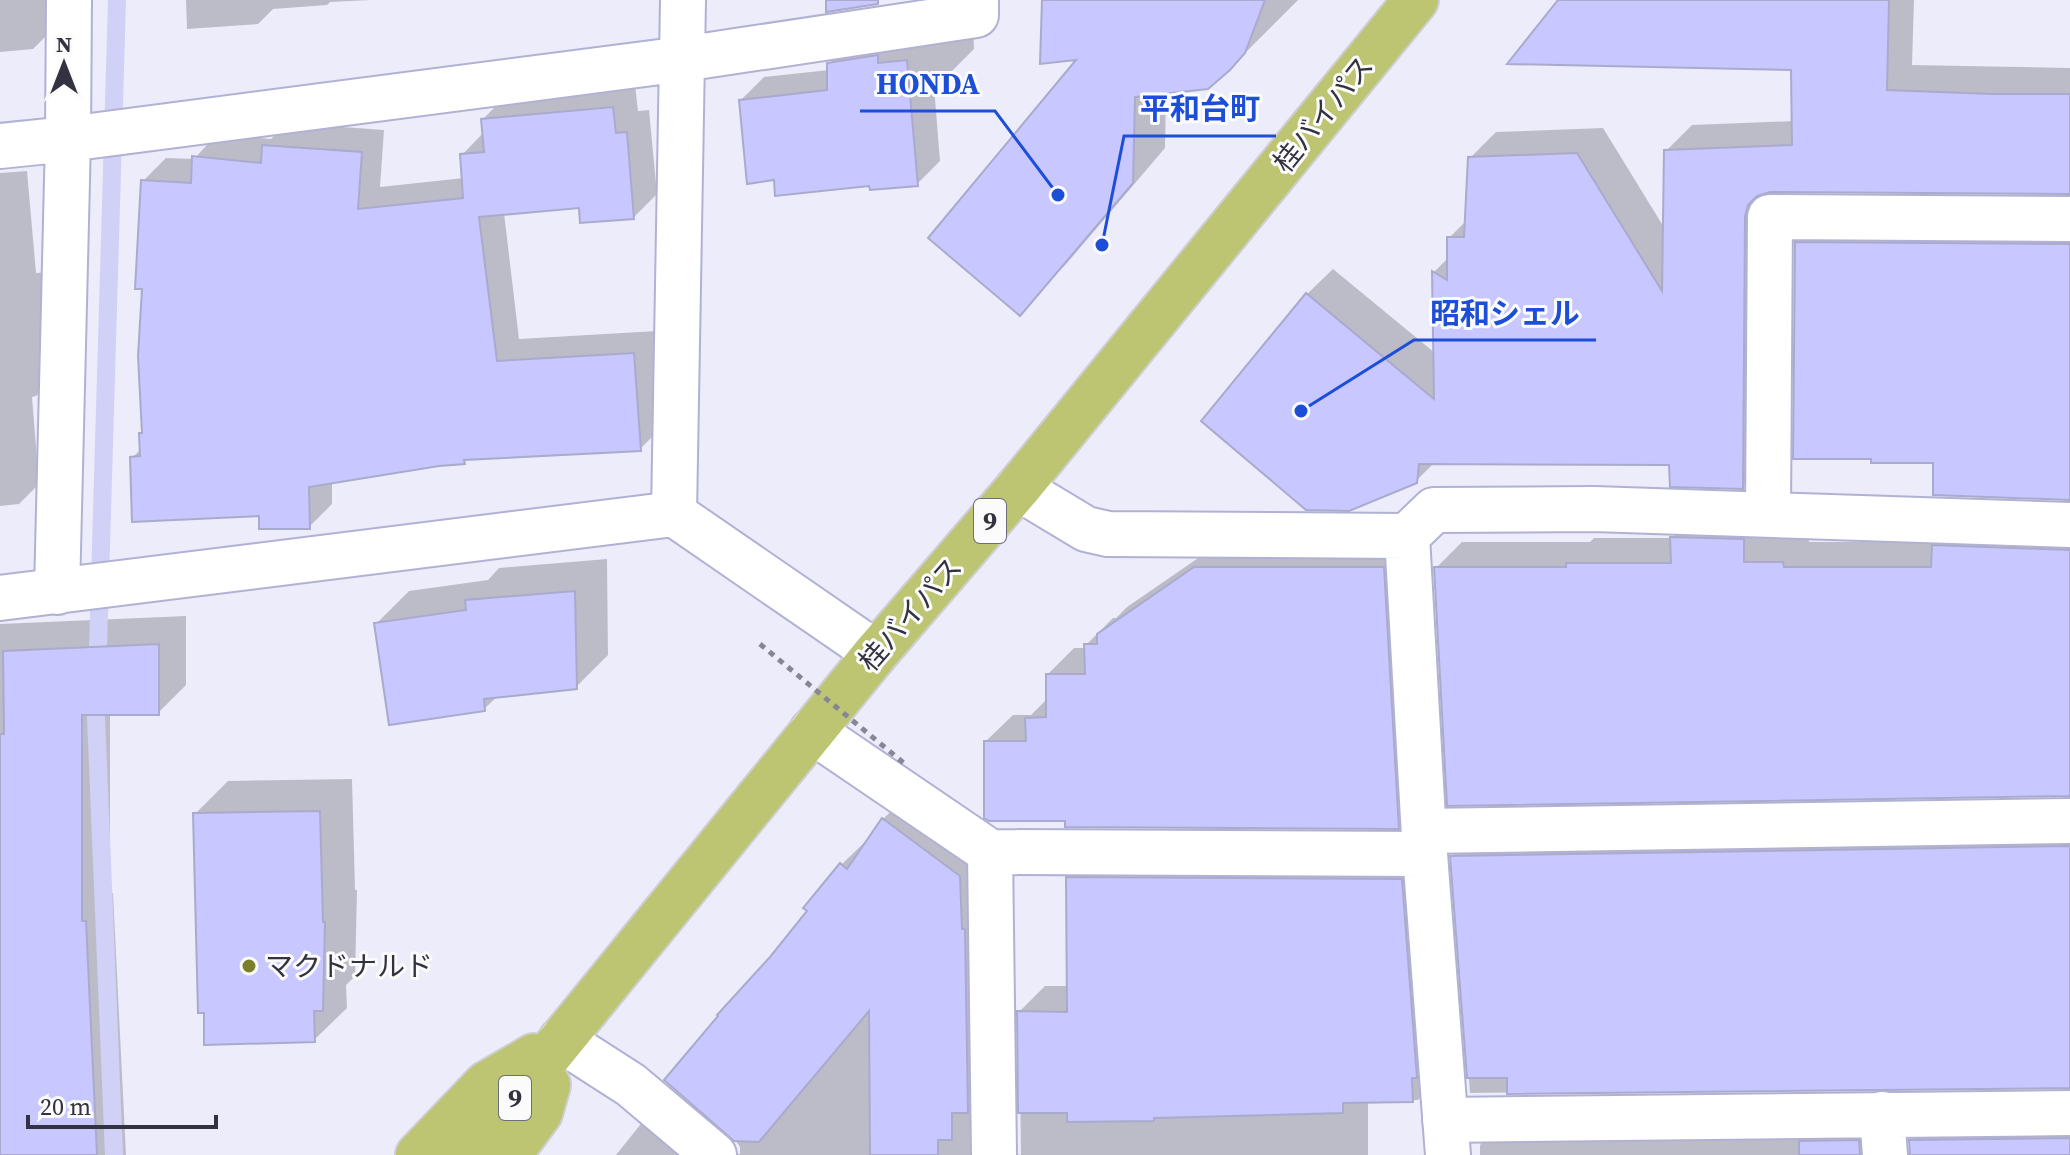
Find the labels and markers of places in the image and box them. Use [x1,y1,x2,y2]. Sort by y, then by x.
callout: HONDA [860,57,995,111]
callout: 平和台町 [1124,82,1276,136]
callout: 昭和シェル [1414,286,1596,340]
place label: マクドナルド [265,947,433,985]
marker: マクドナルド [240,957,258,975]

